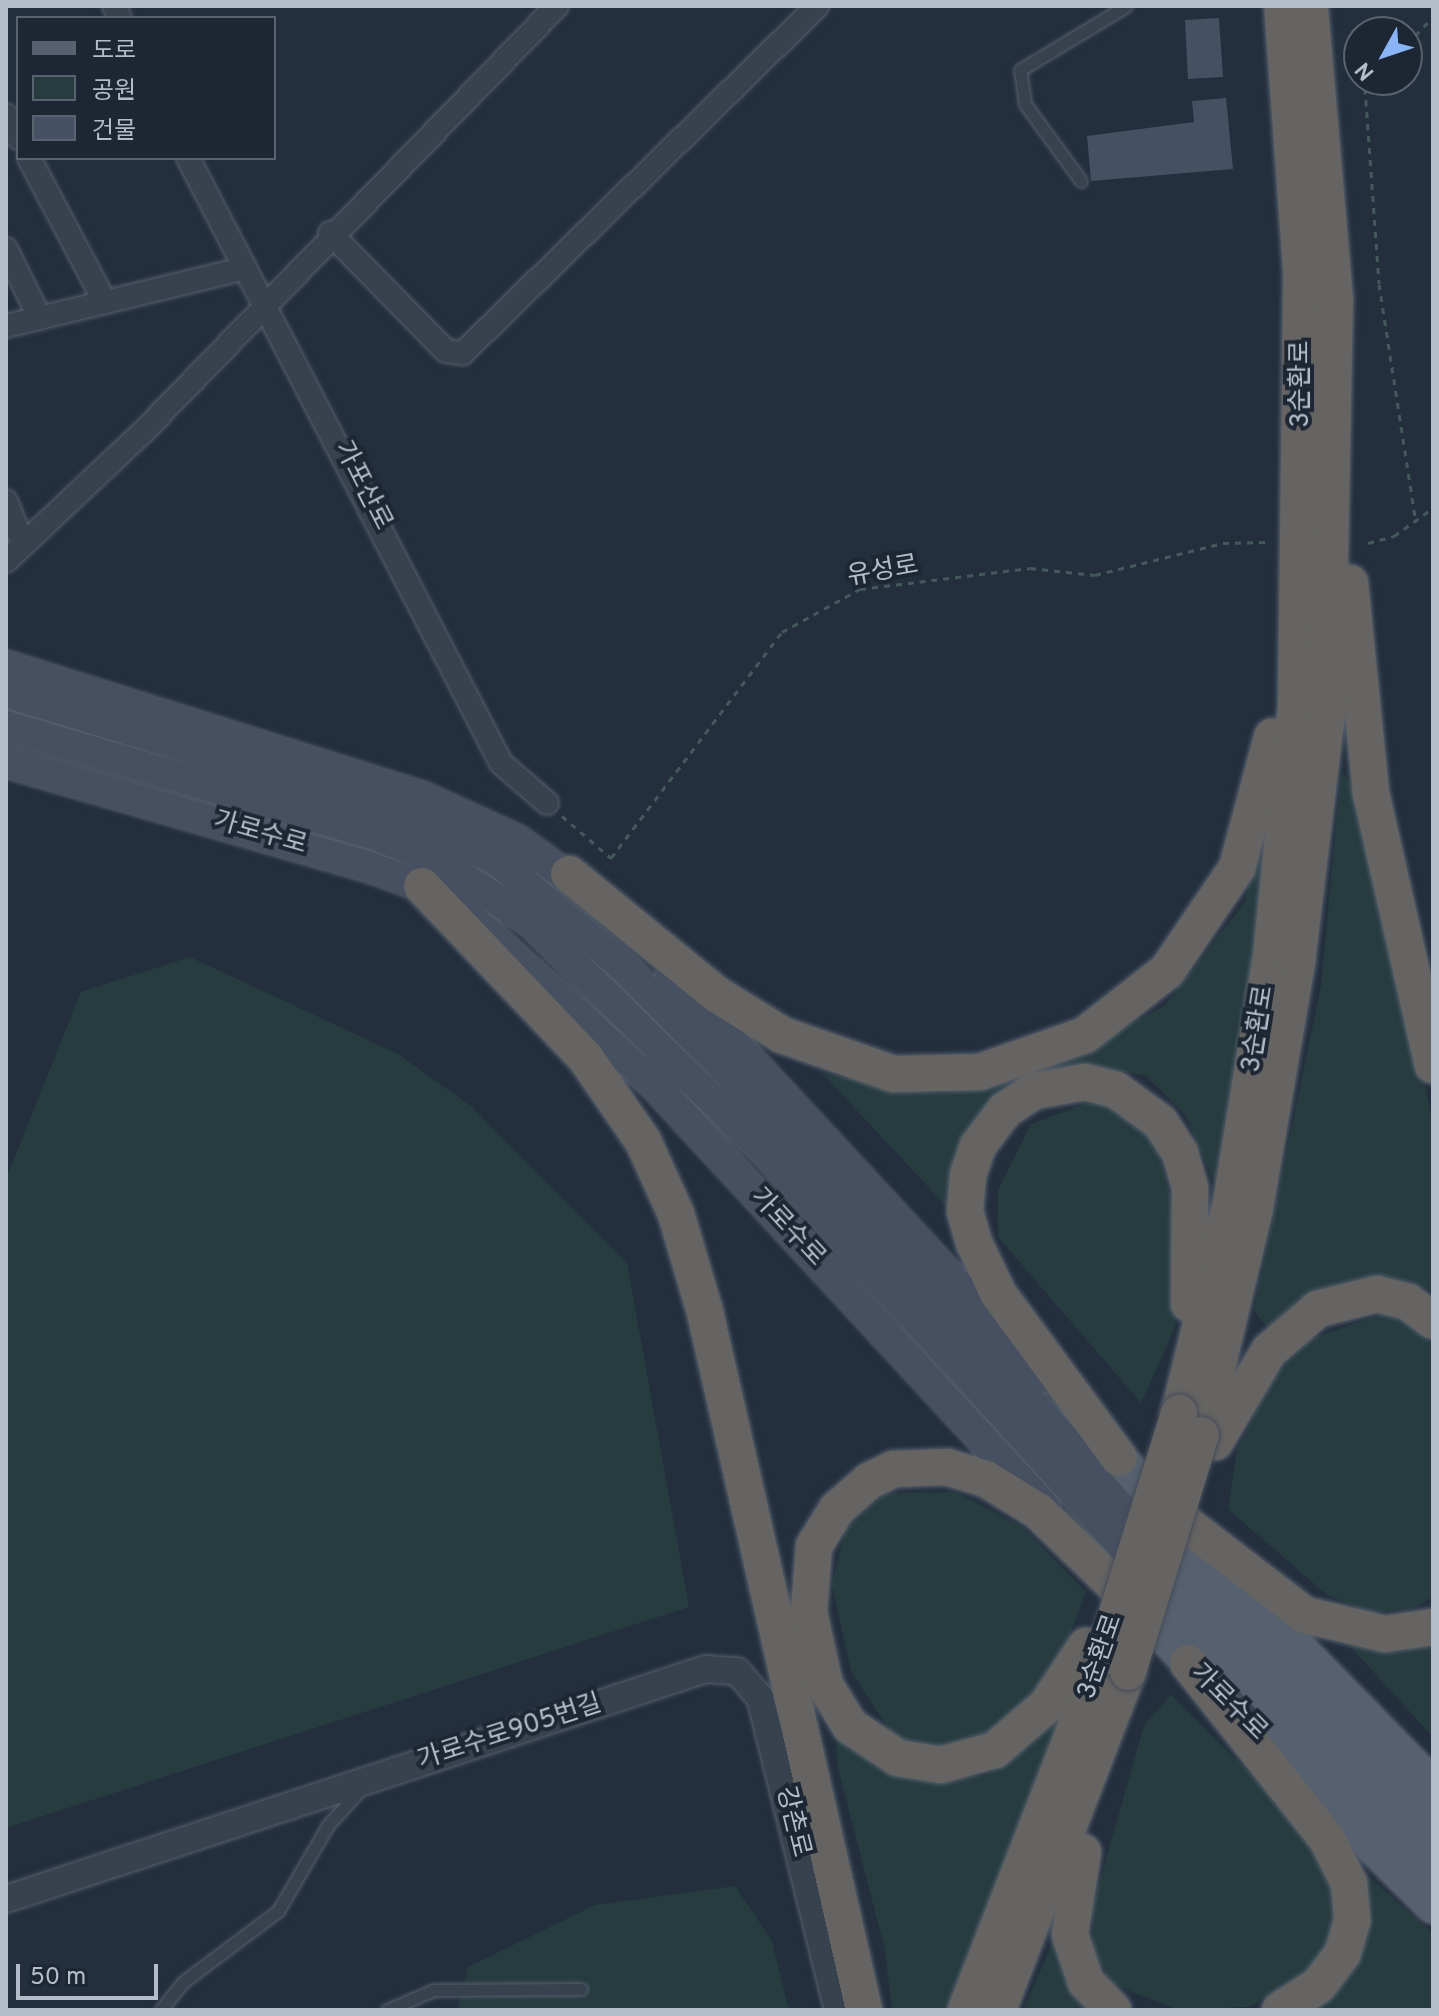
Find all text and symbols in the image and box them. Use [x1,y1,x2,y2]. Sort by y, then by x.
legend [16,16,276,160]
north arrow [1343,16,1423,96]
text: 도로 [92,37,136,67]
text: N [1350,56,1381,85]
text: 공원 [92,77,136,107]
text: 건물 [92,117,136,147]
street label: 3순환로 [1286,340,1318,428]
street label: 가포산로 [326,436,398,536]
street label: 유성로 [845,550,921,594]
street label: 가로수로 [210,806,310,862]
street label: 3순환로 [1237,983,1281,1075]
street label: 가로수로 [743,1182,831,1274]
street label: 3순환로 [1072,1611,1130,1703]
street label: 가로수로 [1183,1658,1273,1748]
street label: 가로수로905번길 [414,1689,606,1777]
street label: 강촌로 [768,1783,816,1861]
scale bar [20,1948,162,1998]
text: 50 m [30,1963,86,1993]

